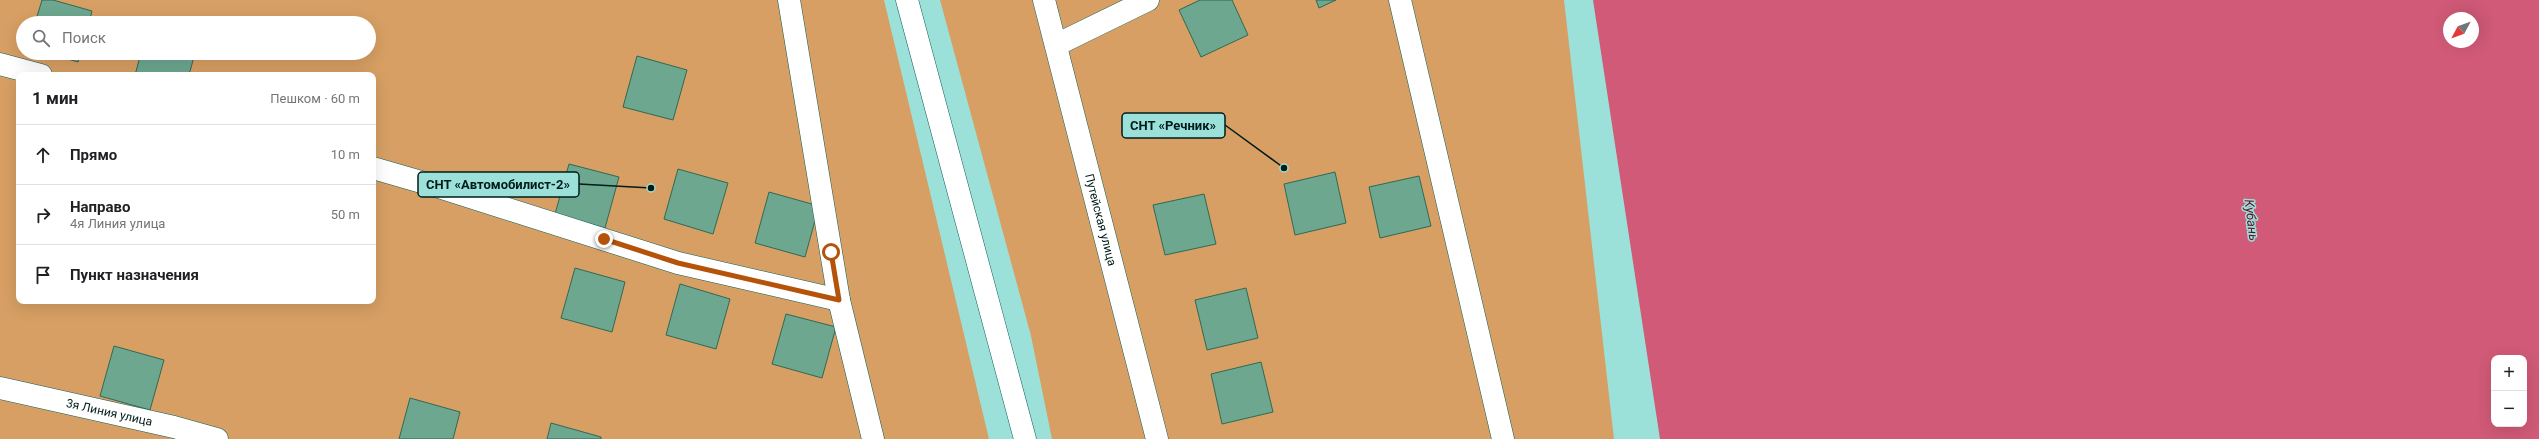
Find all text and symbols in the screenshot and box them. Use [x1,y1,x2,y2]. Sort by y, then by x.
north arrow [2443,12,2479,48]
search box [16,16,376,60]
icon: search [30,27,52,49]
text: Поиск [62,29,106,47]
text: 1 мин [32,88,78,108]
text: Пешком · 60 m [270,91,360,106]
callout: СНТ «Речник» [1122,113,1225,138]
text: СНТ «Речник» [1130,118,1216,133]
icon: ahead [32,144,54,166]
text: Прямо [70,146,117,164]
text: 10 m [331,147,360,162]
callout: СНТ «Автомобилист-2» [418,172,579,197]
street label: Путейская улица [1082,172,1119,267]
text: СНТ «Автомобилист-2» [426,177,570,192]
text: Направо [70,198,131,216]
water label: Кубань [2242,198,2262,242]
icon: right [32,204,54,226]
text: 50 m [331,207,360,222]
text: 4я Линия улица [70,216,165,231]
route end [595,230,613,248]
route start [822,243,840,261]
icon: arrive [32,264,54,286]
text: Пункт назначения [70,266,199,284]
map controls [2491,355,2527,427]
button: + [2491,355,2527,391]
button: − [2491,391,2527,427]
street label: 3я Линия улица [65,396,154,429]

